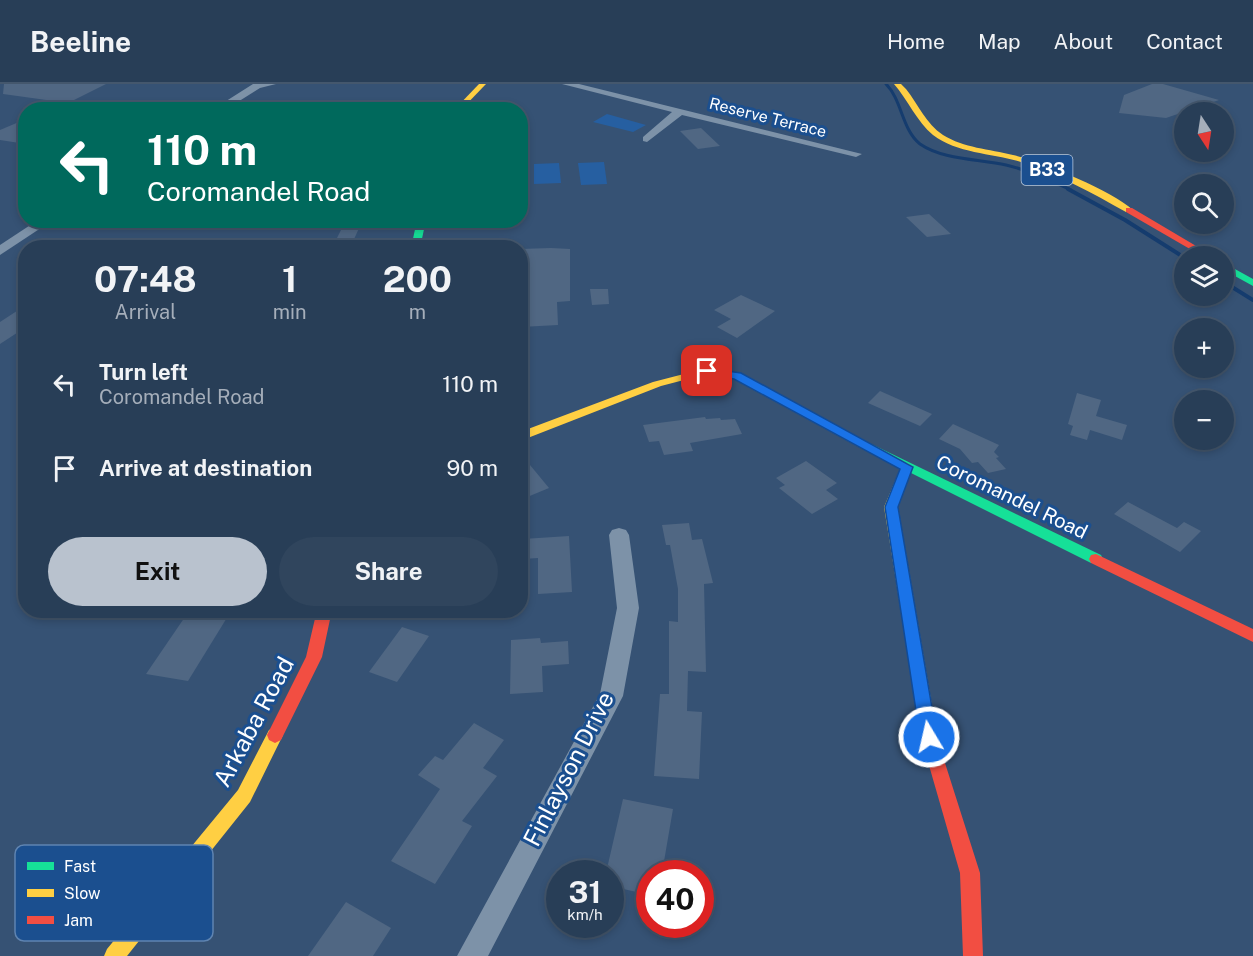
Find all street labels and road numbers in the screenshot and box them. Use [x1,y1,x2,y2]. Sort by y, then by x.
street label: Reserve Terrace [707,94,828,141]
road number: B33 [1022,155,1072,185]
street label: Coromandel Road [932,450,1092,544]
street label: Arkaba Road [207,652,299,791]
street label: Finlayson Drive [517,687,619,850]

